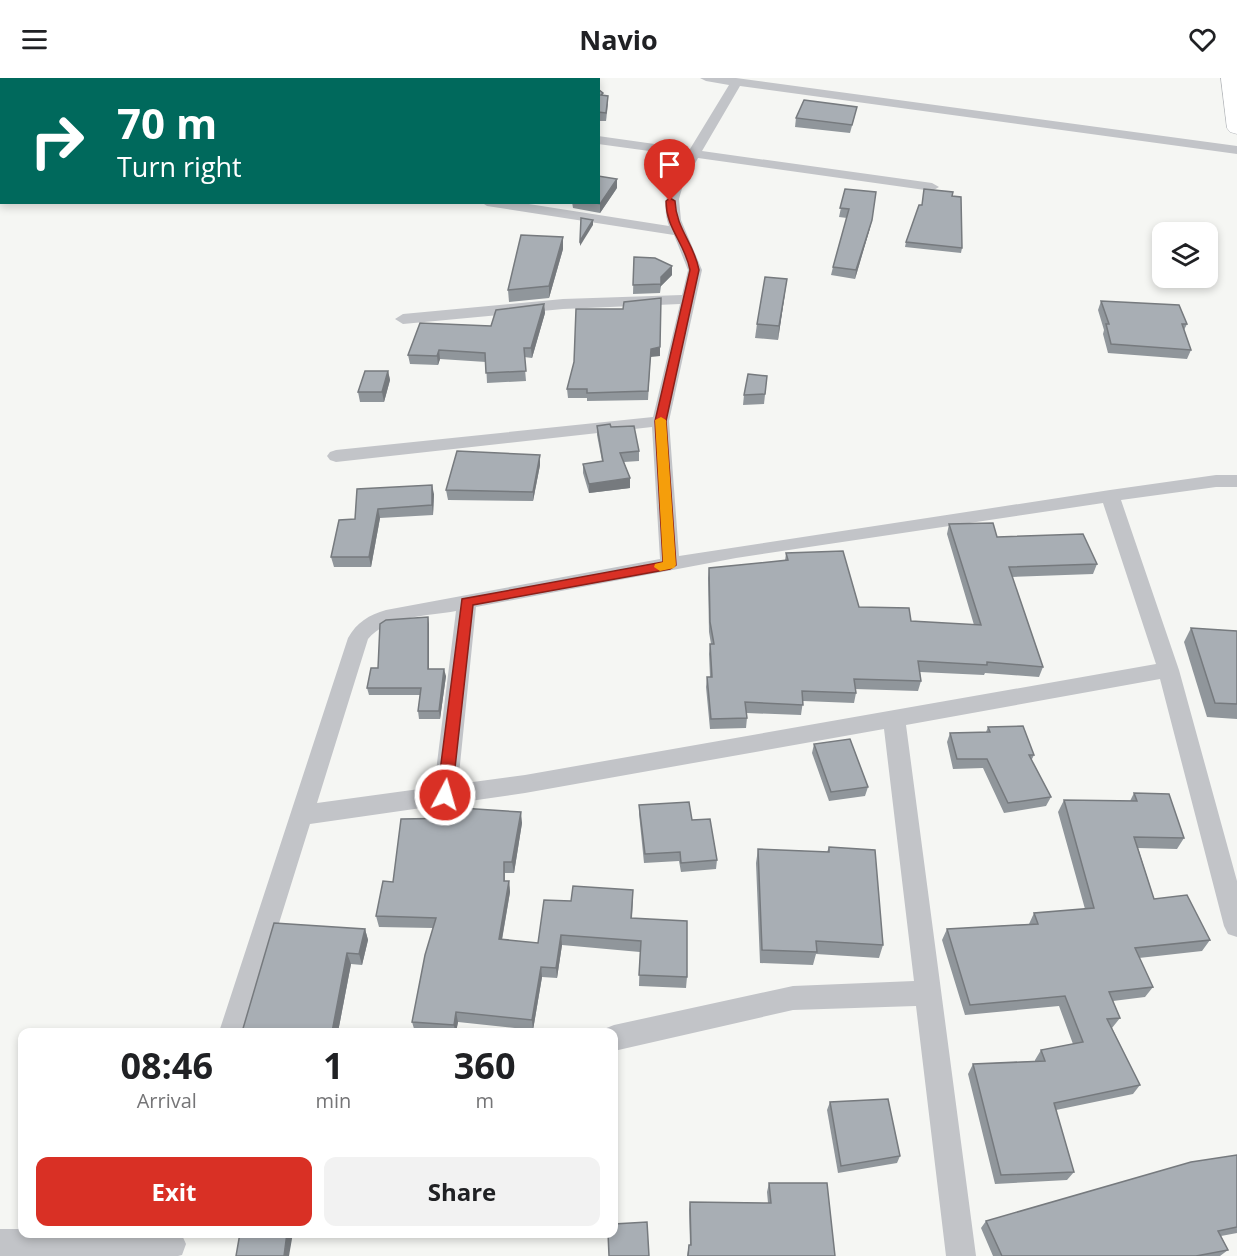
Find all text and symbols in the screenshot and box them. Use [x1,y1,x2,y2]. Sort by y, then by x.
text: Navio [579,21,658,58]
icon: menu [18,23,51,56]
icon: heart [1186,23,1219,56]
text: 70 m [117,94,217,151]
icon: right [18,102,96,180]
pin [644,139,695,201]
text: Turn right [117,148,242,185]
icon: arrive [653,148,686,181]
map controls [1152,222,1218,288]
button: layers [1152,222,1218,288]
position arrow [413,763,477,827]
text: 08:46 [120,1041,213,1090]
text: 1 [323,1041,344,1090]
text: 360 [454,1041,516,1090]
text: Arrival [137,1087,197,1114]
text: min [315,1087,351,1114]
text: m [475,1087,494,1114]
button: Exit [36,1157,312,1226]
button: Share [324,1157,600,1226]

